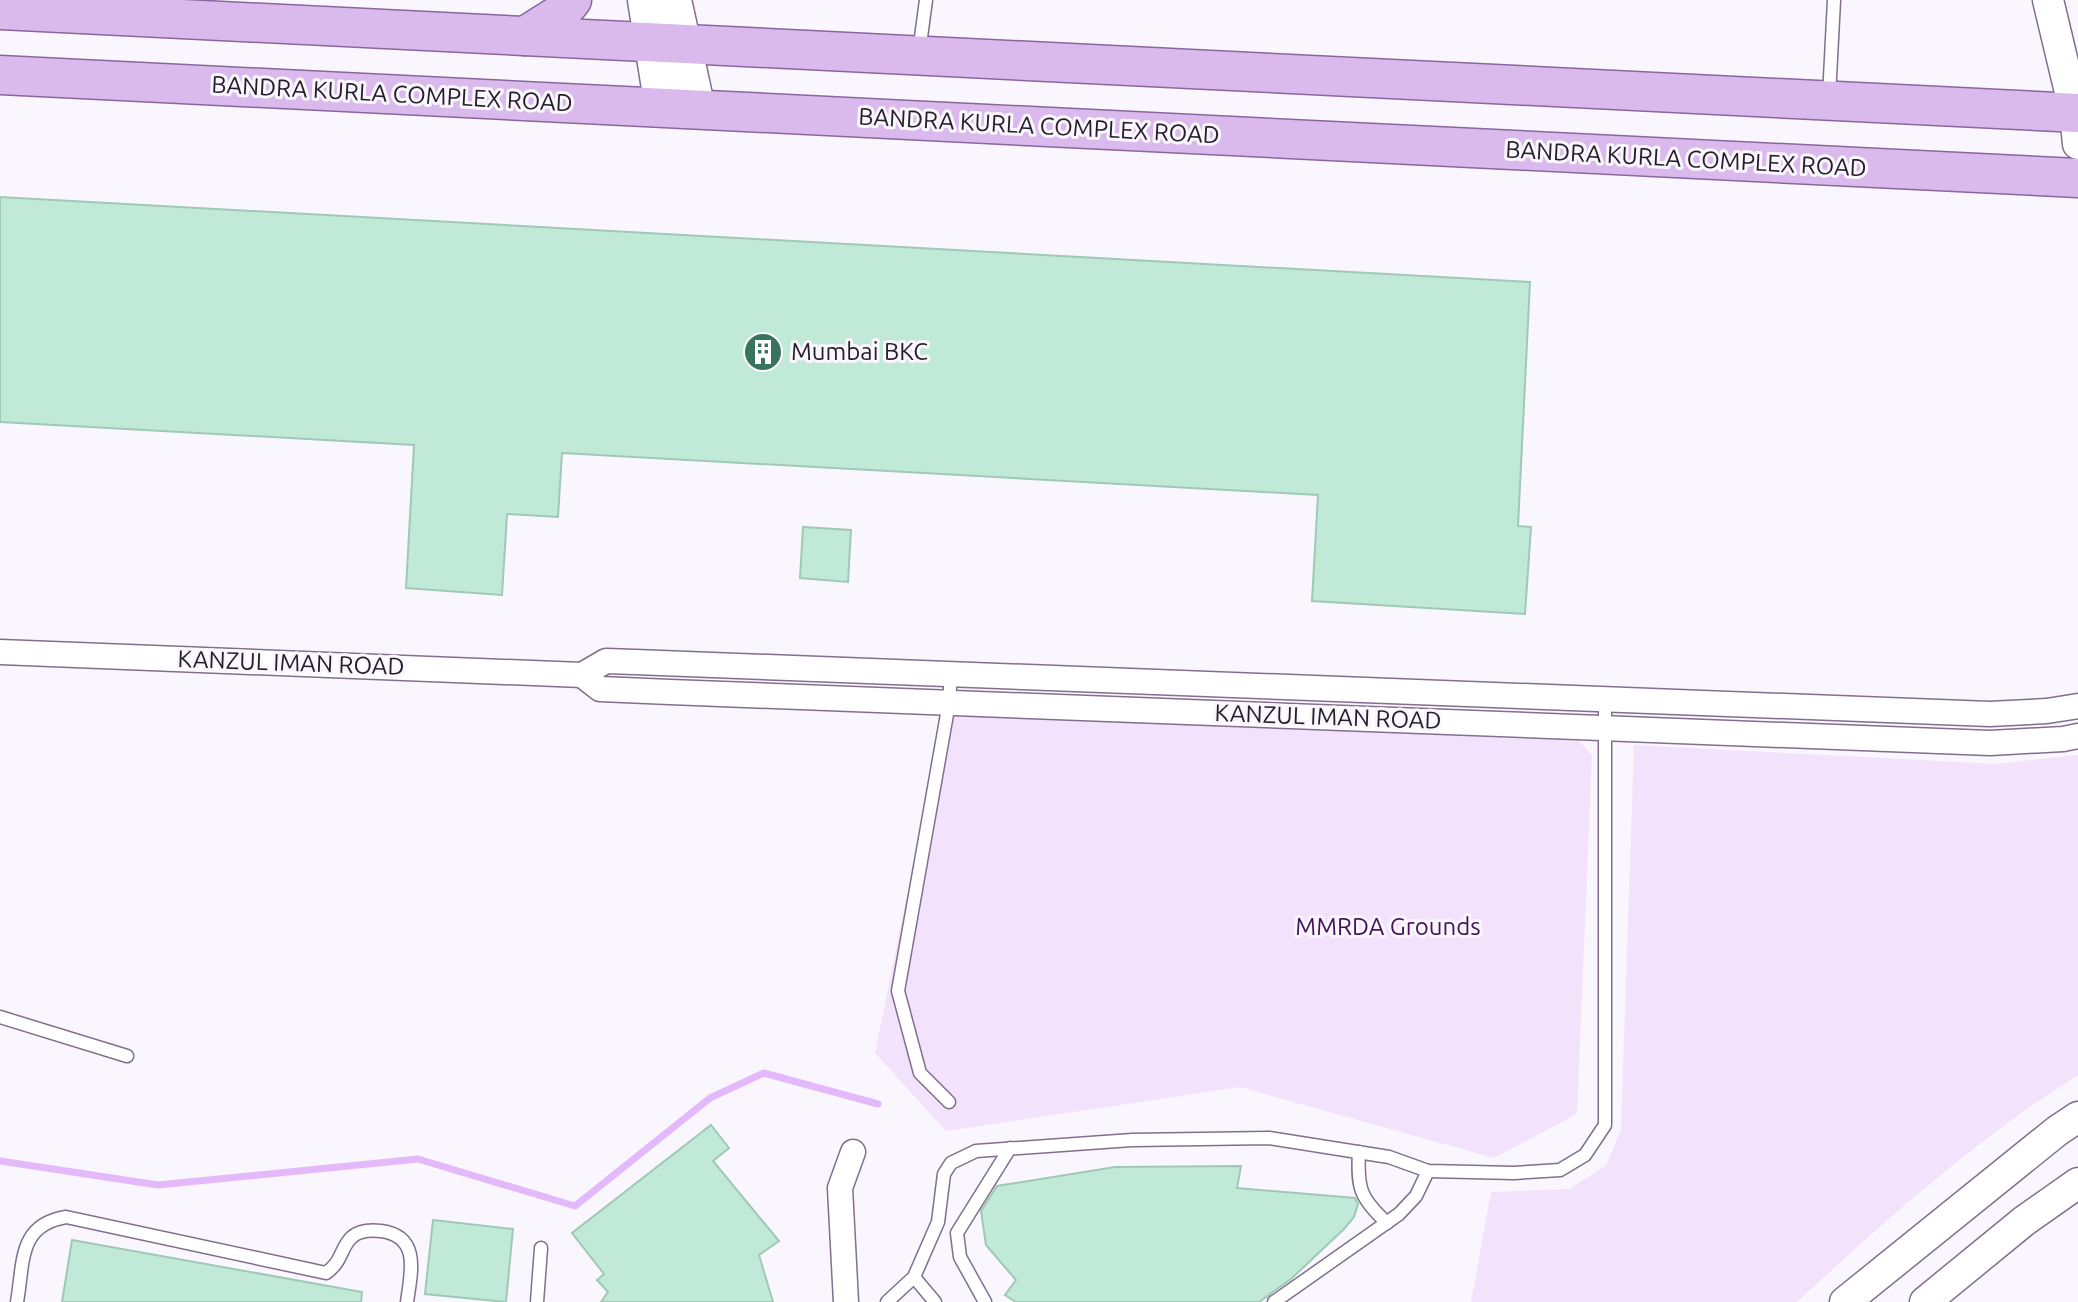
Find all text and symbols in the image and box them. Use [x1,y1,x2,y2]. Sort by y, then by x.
street label: BANDRA KURLA COMPLEX ROAD [211,71,573,116]
street label: BANDRA KURLA COMPLEX ROAD [858,103,1220,148]
street label: BANDRA KURLA COMPLEX ROAD [1505,136,1867,181]
building icon: Mumbai BKC [742,331,784,373]
place label: Mumbai BKC [791,338,928,365]
street label: KANZUL IMAN ROAD [177,645,405,680]
street label: KANZUL IMAN ROAD [1214,699,1442,734]
park label: MMRDA Grounds [1295,913,1481,940]

